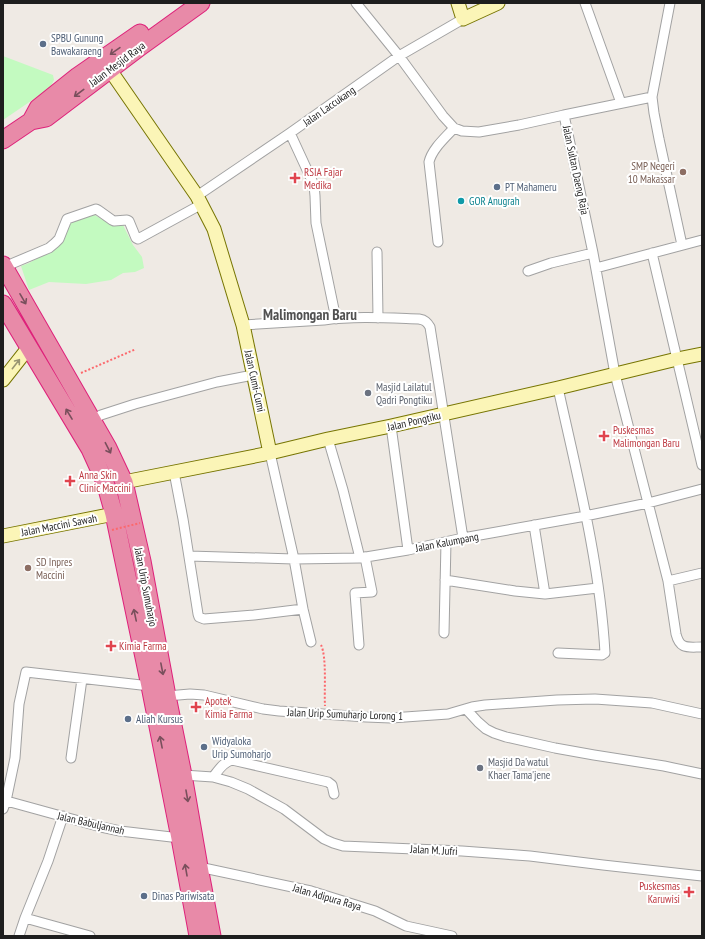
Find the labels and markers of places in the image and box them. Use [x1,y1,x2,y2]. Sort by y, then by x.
place label: SPBU Gunung Bawakaraeng [51,31,104,58]
marker: SPBU Gunung Bawakaraeng [38,39,48,49]
place label: SMP Negeri 10 Makassar [628,159,675,186]
place label: RSIA Fajar Medika [304,165,342,192]
marker: SMP Negeri 10 Makassar [678,167,688,177]
marker: RSIA Fajar Medika [289,172,301,184]
place label: PT Mahameru [505,180,557,194]
marker: PT Mahameru [492,182,502,192]
place label: GOR Anugrah [469,194,520,208]
marker: GOR Anugrah [456,196,466,206]
place label: Masjid Lailatul Qadri Pongtiku [376,380,433,407]
marker: Masjid Lailatul Qadri Pongtiku [363,388,373,398]
place label: Puskesmas Malimongan Baru [613,423,680,450]
marker: Puskesmas Malimongan Baru [598,430,610,442]
place label: Anna Skin Clinic Maccini [79,468,131,495]
marker: Anna Skin Clinic Maccini [64,475,76,487]
place label: SD Inpres Maccini [36,555,73,582]
marker: SD Inpres Maccini [23,563,33,573]
place label: Kimia Farma [119,639,167,653]
marker: Kimia Farma [106,641,116,651]
place label: Apotek Kimia Farma [205,694,253,721]
marker: Apotek Kimia Farma [190,701,202,713]
place label: Aliah Kursus [136,712,183,726]
marker: Aliah Kursus [123,714,133,724]
place label: Widyaloka Urip Sumoharjo [212,734,271,761]
marker: Widyaloka Urip Sumoharjo [199,742,209,752]
place label: Masjid Da'watul Khaer Tama'jene [488,755,551,782]
marker: Masjid Da'watul Khaer Tama'jene [475,763,485,773]
place label: Puskesmas Karuwisi [639,879,680,906]
marker: Puskesmas Karuwisi [683,886,695,898]
place label: Dinas Pariwisata [152,889,214,903]
marker: Dinas Pariwisata [139,891,149,901]

